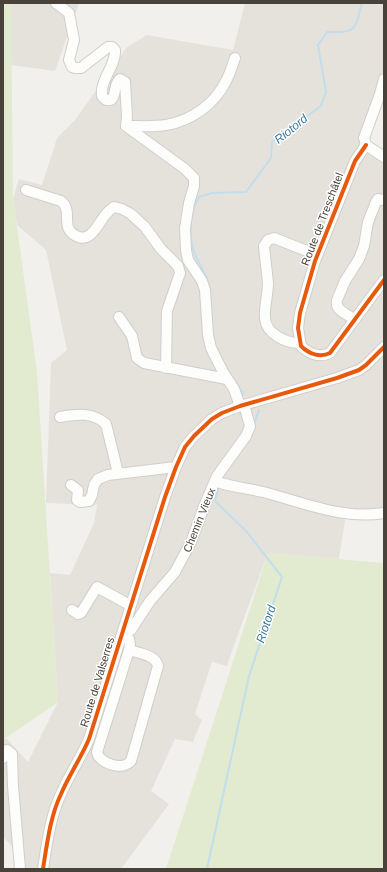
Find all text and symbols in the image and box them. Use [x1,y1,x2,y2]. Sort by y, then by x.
water label: Riotord [272,111,311,147]
street label: Route de Treschâtel [299,171,345,267]
street label: Chemin Vieux [181,486,218,554]
water label: Riotord [253,603,279,645]
street label: Route de Valserres [78,635,117,728]

